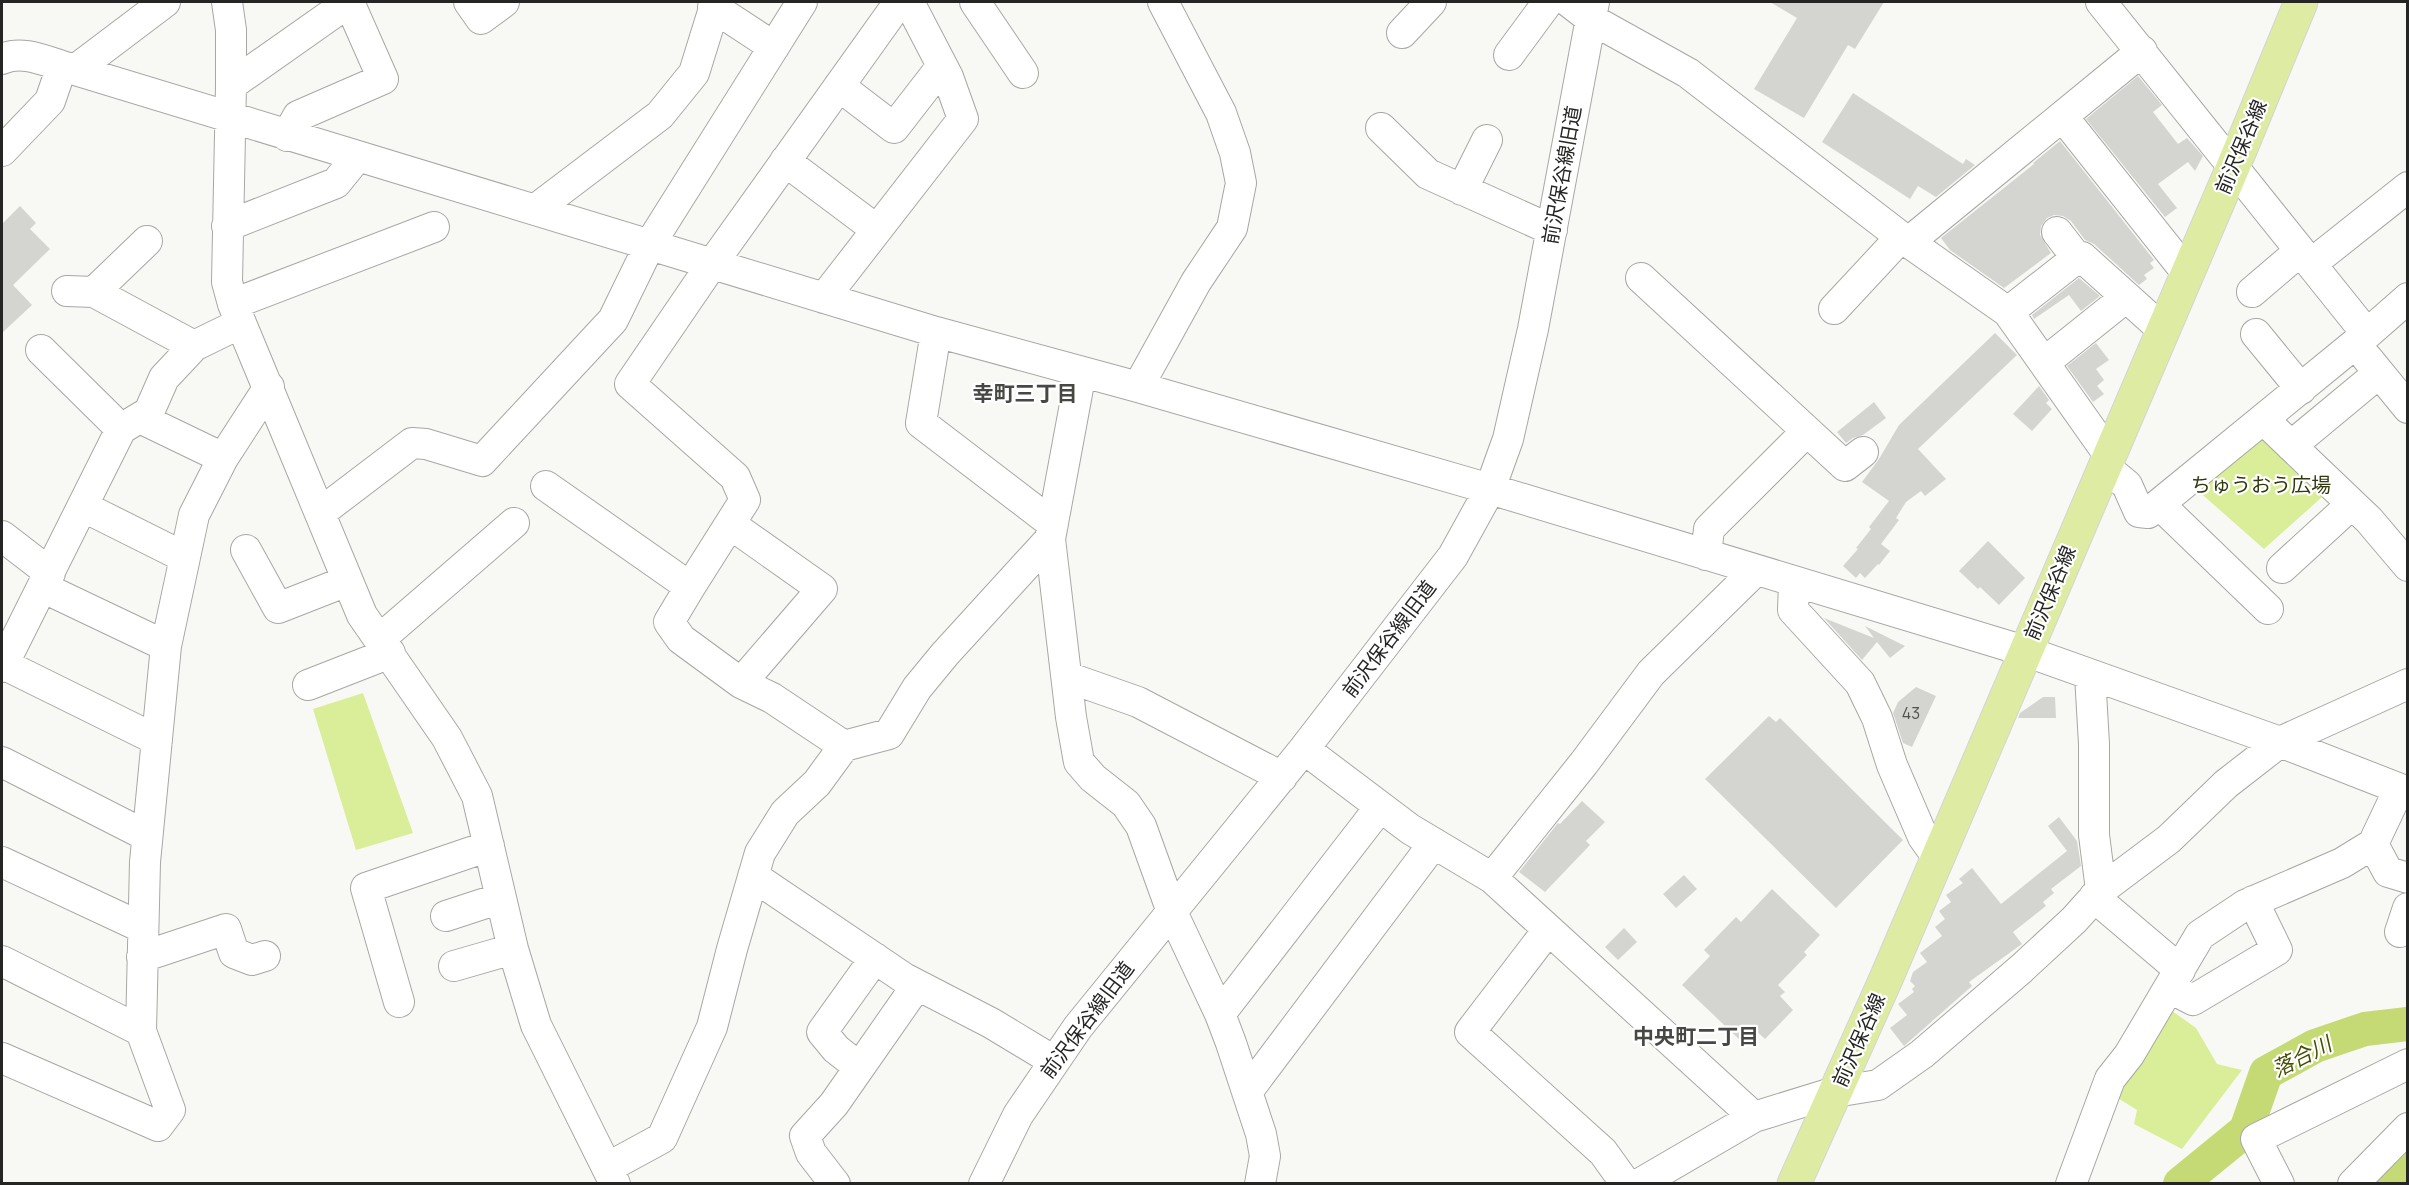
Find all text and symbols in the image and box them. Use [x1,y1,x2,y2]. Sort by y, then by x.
street label: 前沢保谷線 [2209,96,2273,198]
street label: 前沢保谷線旧道 [1536,104,1587,246]
district label: 幸町三丁目 [973,379,1078,407]
park label: ちゅうおう広場 [2191,471,2331,498]
street label: 前沢保谷線 [2018,542,2082,644]
street label: 前沢保谷線旧道 [1336,575,1442,703]
house number: 43 [1902,702,1920,724]
street label: 前沢保谷線旧道 [1034,956,1140,1084]
street label: 前沢保谷線 [1826,989,1891,1091]
district label: 中央町二丁目 [1633,1022,1759,1050]
water label: 落合川 [2267,1028,2338,1083]

